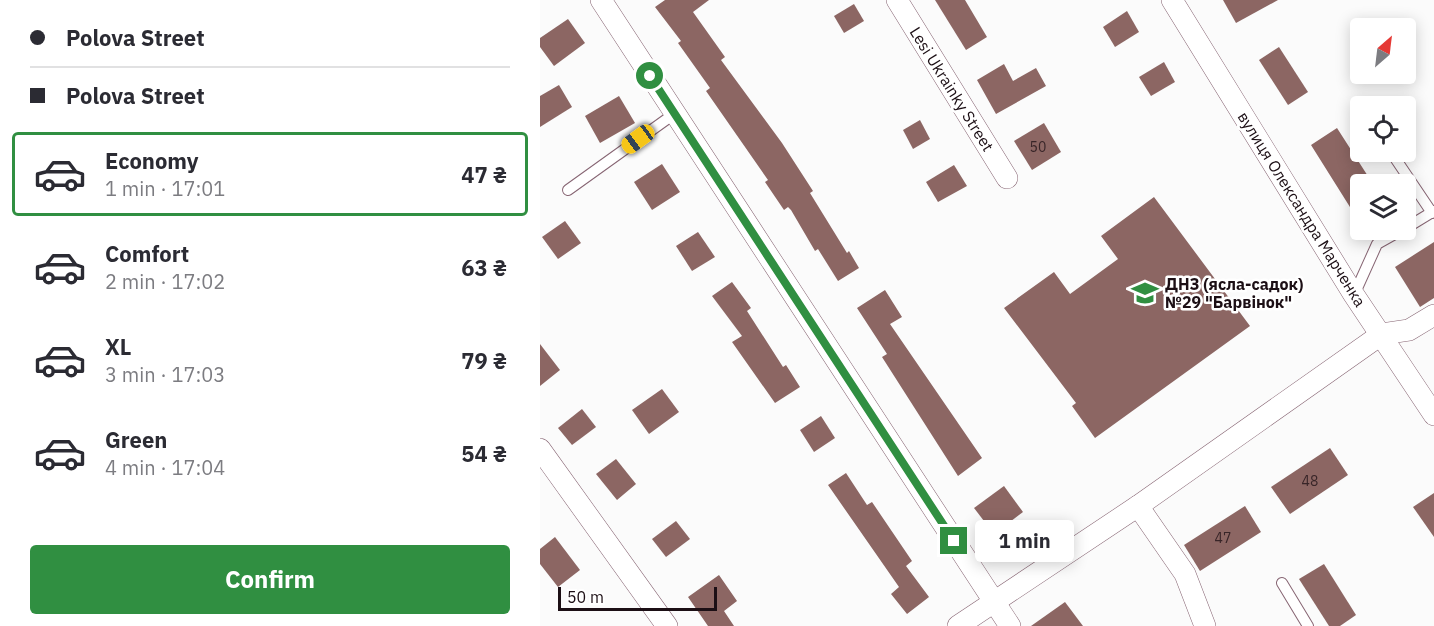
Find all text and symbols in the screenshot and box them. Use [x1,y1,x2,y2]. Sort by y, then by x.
north arrow [1350,18,1416,84]
map controls [1350,18,1416,240]
text: Polova Street [66,23,205,52]
street label: Lesi Ukrainky Street [906,23,998,155]
route start [636,62,663,89]
text: Polova Street [66,81,205,110]
button: locate [1350,96,1416,162]
street label: вулиця Олександра Марченка [1234,108,1371,311]
car [618,121,658,157]
house number: 50 [1030,138,1046,156]
text: Economy [105,146,199,175]
icon: car [33,147,87,201]
text: 47 ₴ [461,160,507,189]
button: layers [1350,174,1416,240]
text: 1 min · 17:01 [105,175,225,202]
text: Comfort [105,239,189,268]
icon: car [33,240,87,294]
text: 63 ₴ [461,253,507,282]
text: 2 min · 17:02 [105,268,225,295]
place label: ДНЗ (ясла-садок) №29 "Барвінок" [1165,274,1303,312]
school or university icon: ДНЗ (ясла-садок) №29 "Барвінок" [1130,278,1160,308]
text: XL [105,332,131,361]
icon: car [33,333,87,387]
text: 79 ₴ [461,346,507,375]
text: 3 min · 17:03 [105,361,225,388]
text: Green [105,425,167,454]
icon: car [33,426,87,480]
text: 54 ₴ [461,439,507,468]
text: 4 min · 17:04 [105,454,225,481]
house number: 48 [1302,472,1318,490]
callout: 1 min [975,520,1074,562]
route end [940,527,967,554]
text: 1 min [998,527,1051,554]
house number: 47 [1215,529,1231,547]
button: Confirm [30,545,510,614]
scale bar [558,584,717,612]
text: 50 m [567,587,604,607]

